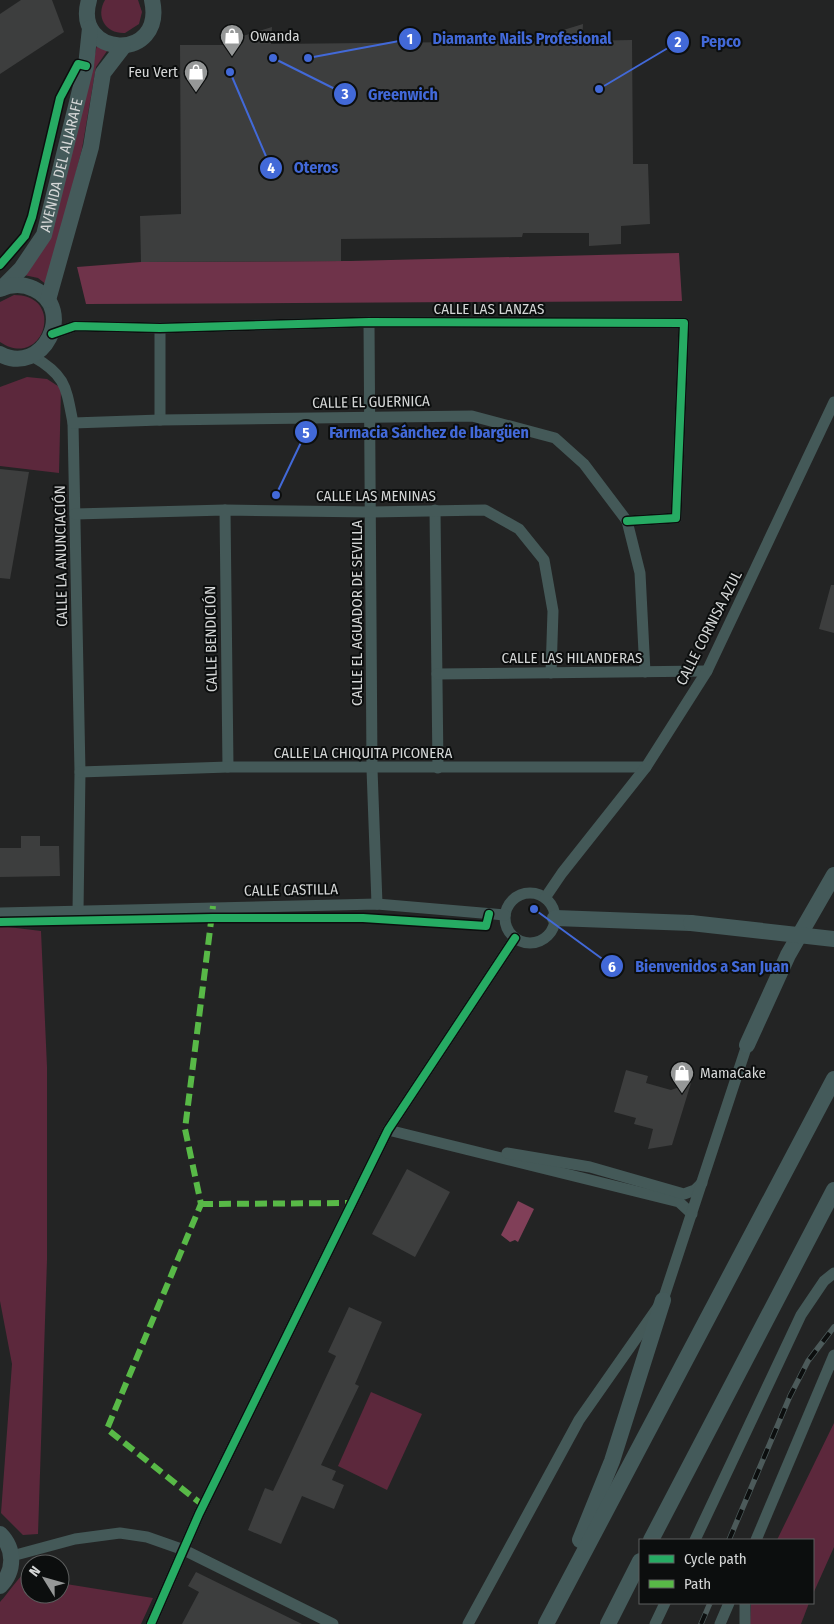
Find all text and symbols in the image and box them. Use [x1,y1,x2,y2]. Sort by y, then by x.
shop icon: Owanda [219,23,245,57]
callout: Diamante Nails Profesional [397,23,621,54]
callout: Pepco [665,26,751,57]
place label: Owanda [250,27,300,45]
text: Diamante Nails Profesional [432,29,612,48]
text: 1 [407,30,413,48]
text: Pepco [701,32,742,51]
text: 2 [674,33,682,51]
shop icon: Feu Vert [183,59,209,93]
place label: Feu Vert [128,63,178,81]
callout: Greenwich [333,79,448,110]
text: 3 [340,85,349,103]
text: Greenwich [368,85,438,104]
street label: AVENIDA DEL ALJARAFE [36,96,87,234]
callout: Oteros [258,152,348,183]
text: Oteros [294,158,338,177]
text: 4 [267,159,275,177]
street label: CALLE LAS LANZAS [434,300,544,318]
street label: CALLE EL GUERNICA [312,392,430,412]
callout: Farmacia Sánchez de Ibargüen [294,417,539,448]
text: Farmacia Sánchez de Ibargüen [329,423,529,442]
text: 5 [302,424,310,442]
street label: CALLE LA ANUNCIACIÓN [51,485,71,627]
street label: CALLE LAS MENINAS [316,487,436,505]
street label: CALLE EL AGUADOR DE SEVILLA [348,520,366,706]
street label: CALLE CORNISA AZUL [672,567,746,688]
street label: CALLE BENDICIÓN [201,586,221,692]
street label: CALLE LAS HILANDERAS [502,649,642,667]
street label: CALLE LA CHIQUITA PICONERA [274,744,452,762]
street label: CALLE CASTILLA [244,880,338,900]
callout: Bienvenidos a San Juan [600,951,799,982]
text: Bienvenidos a San Juan [635,957,789,976]
text: 6 [608,958,616,976]
shop icon: MamaCake [669,1060,695,1094]
place label: MamaCake [700,1064,766,1082]
legend [639,1539,814,1604]
text: Cycle path [684,1550,747,1568]
north arrow [20,1554,70,1604]
text: N [26,1563,44,1580]
text: Path [684,1575,711,1593]

